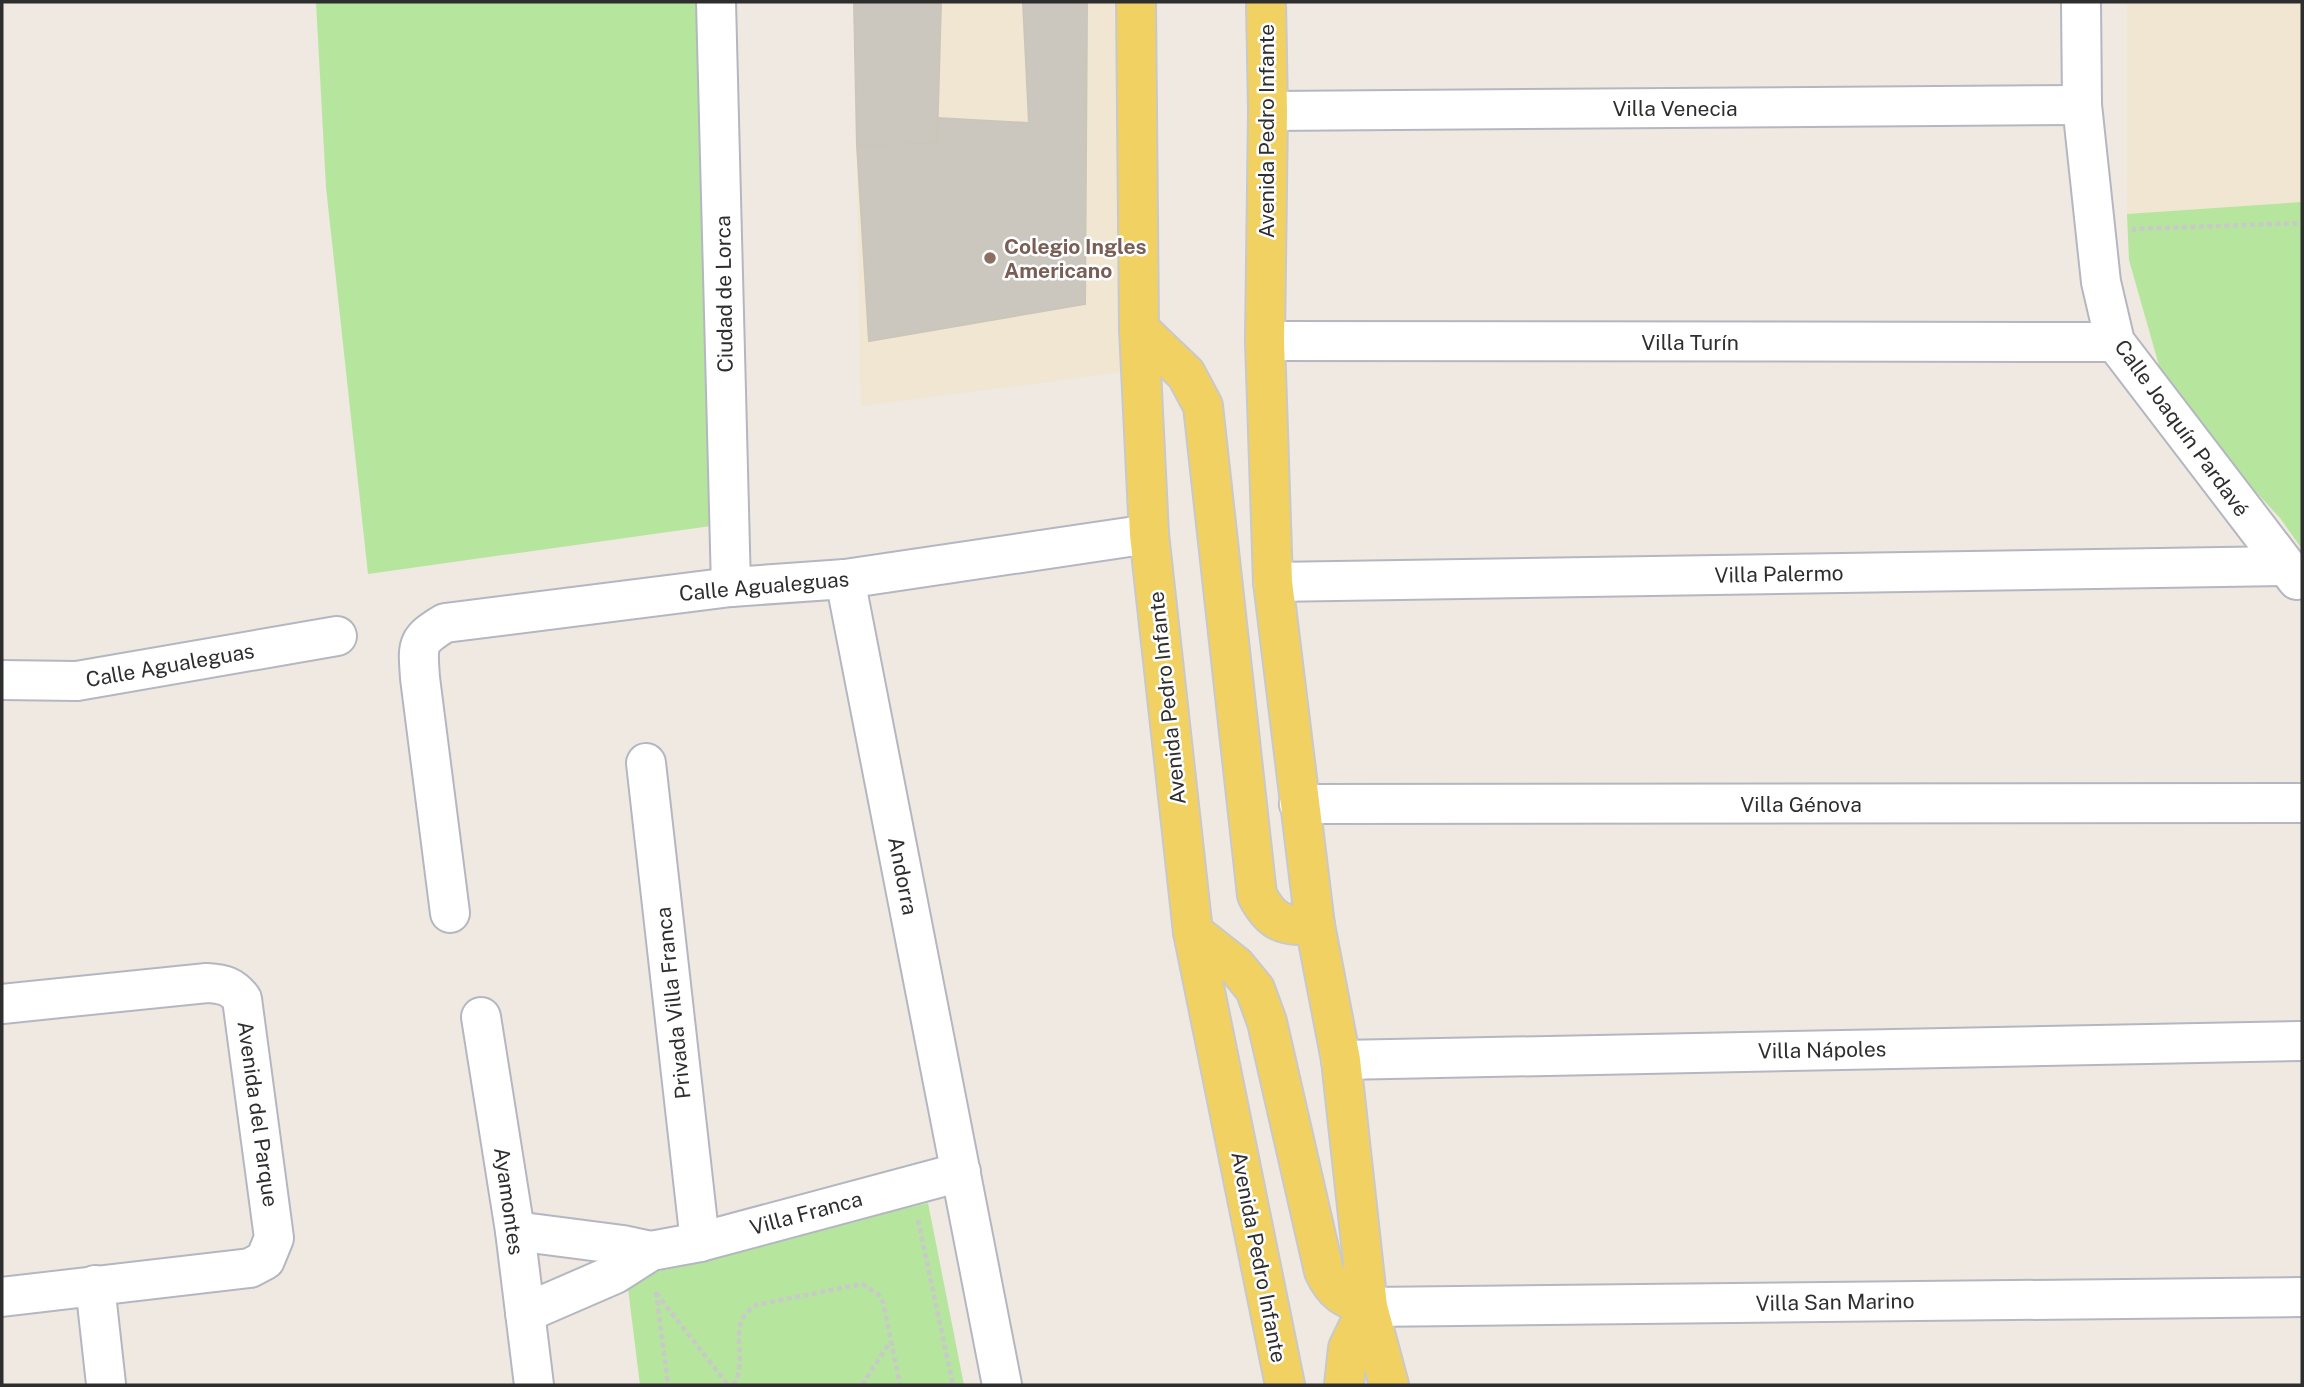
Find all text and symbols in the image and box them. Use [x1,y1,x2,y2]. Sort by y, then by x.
street label: Avenida Pedro Infante [1254,24,1279,238]
street label: Villa Venecia [1612,96,1738,121]
street label: Ciudad de Lorca [710,215,738,373]
place label: Colegio Ingles Americano [1004,234,1147,283]
marker: Colegio Ingles Americano [982,250,998,266]
street label: Villa Turín [1641,330,1739,355]
street label: Calle Joaquín Pardavé [2109,335,2255,521]
street label: Villa Palermo [1714,560,1844,588]
street label: Calle Agualeguas [678,566,850,606]
street label: Avenida Pedro Infante [1143,590,1191,806]
street label: Calle Agualeguas [84,638,256,692]
street label: Villa Génova [1740,792,1862,817]
street label: Andorra [883,835,923,917]
street label: Privada Villa Franca [650,906,696,1100]
street label: Avenida del Parque [233,1019,283,1209]
street label: Villa Nápoles [1758,1036,1886,1064]
street label: Ayamontes [489,1146,529,1256]
street label: Avenida Pedro Infante [1226,1149,1292,1365]
street label: Villa Franca [747,1186,865,1240]
street label: Villa San Marino [1755,1288,1915,1316]

